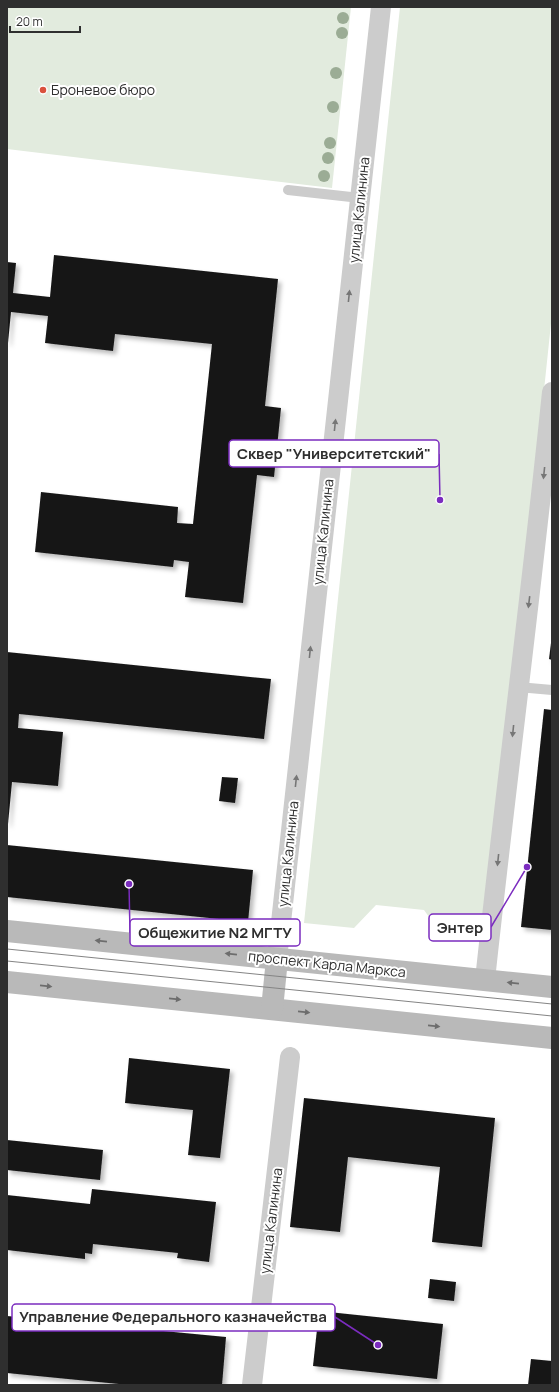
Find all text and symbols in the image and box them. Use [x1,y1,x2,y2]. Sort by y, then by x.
scale bar [10,8,80,34]
text: 20 m [16,13,43,30]
place label: Броневое бюро [51,80,155,99]
marker: Броневое бюро [38,85,48,95]
street label: улица Калинина [343,156,374,264]
one-way arrow [346,290,352,302]
one-way arrow [332,419,338,431]
callout: Сквер "Университетский" [229,440,439,467]
text: Сквер "Университетский" [237,443,431,464]
one-way arrow [540,467,547,479]
street label: улица Калинина [307,478,338,586]
one-way arrow [525,596,532,608]
one-way arrow [307,646,313,658]
one-way arrow [510,725,516,737]
one-way arrow [293,775,299,787]
street label: улица Калинина [272,800,303,908]
one-way arrow [495,854,502,866]
callout: Энтер [429,914,491,941]
text: Энтер [437,917,483,938]
callout: Общежитие N2 МГТУ [130,919,300,946]
text: Общежитие N2 МГТУ [138,922,292,943]
one-way arrow [95,938,107,944]
street label: проспект Карла Маркса [247,946,407,981]
one-way arrow [225,951,237,957]
one-way arrow [507,980,519,986]
one-way arrow [40,983,52,990]
one-way arrow [169,996,181,1003]
one-way arrow [298,1009,311,1016]
one-way arrow [428,1022,440,1029]
street label: улица Калинина [255,1167,286,1275]
callout: Управление Федерального казначейства [12,1304,335,1331]
text: Управление Федерального казначейства [19,1306,327,1327]

